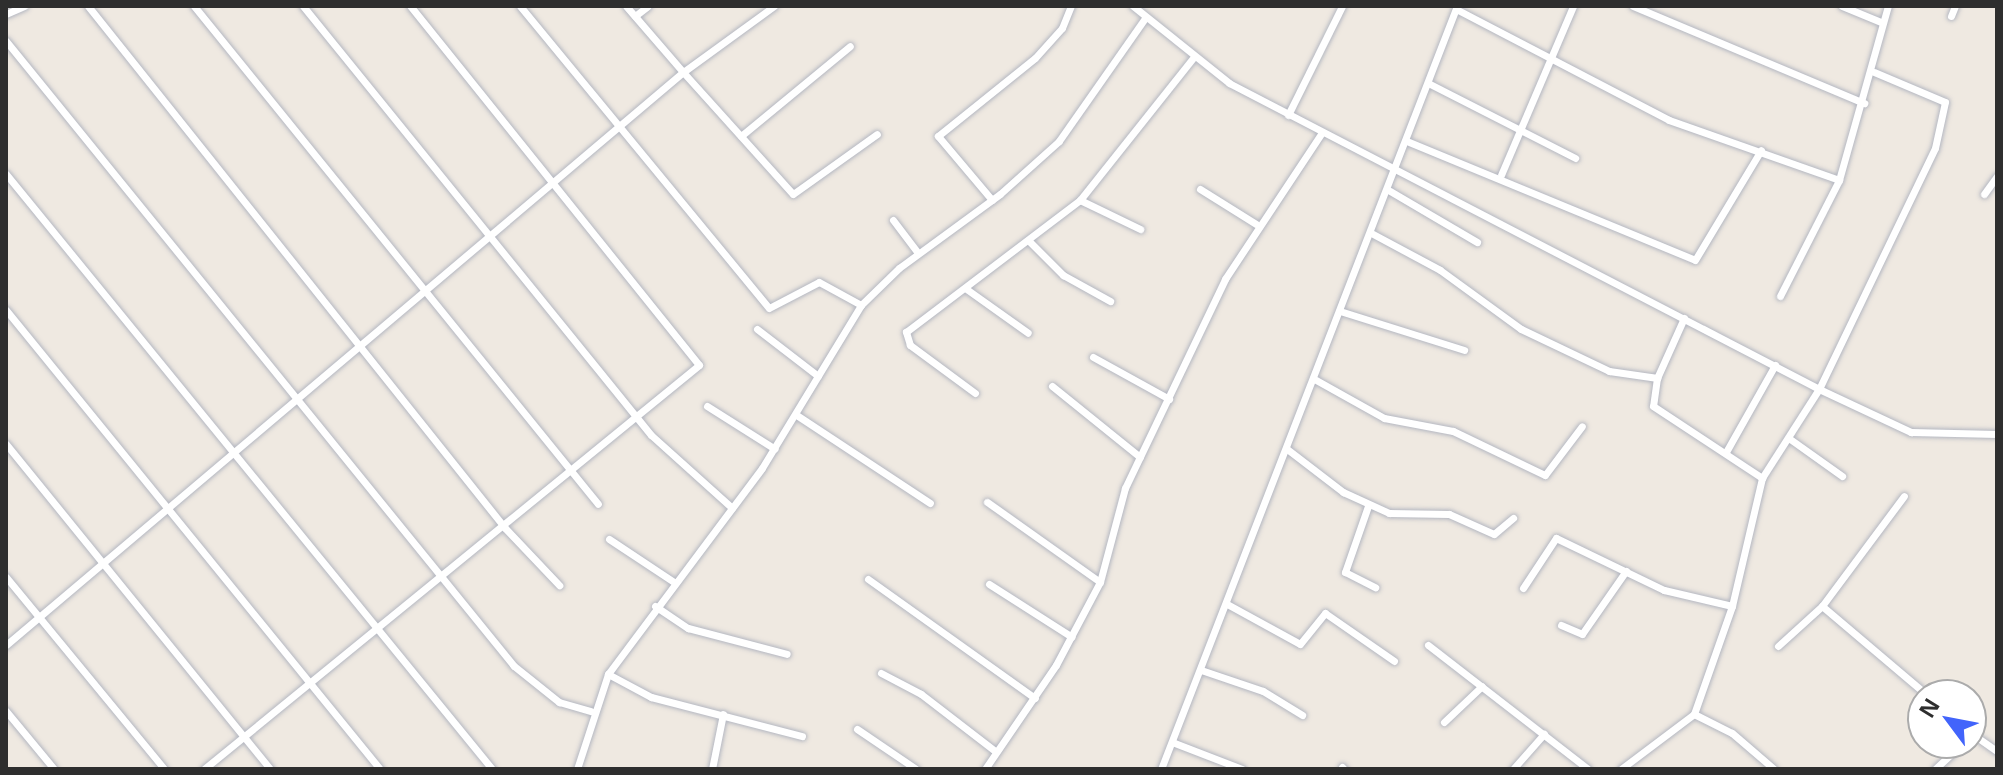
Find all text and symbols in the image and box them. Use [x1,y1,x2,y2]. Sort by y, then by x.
north arrow [1907,679,1987,759]
text: N [1911,692,1946,723]

